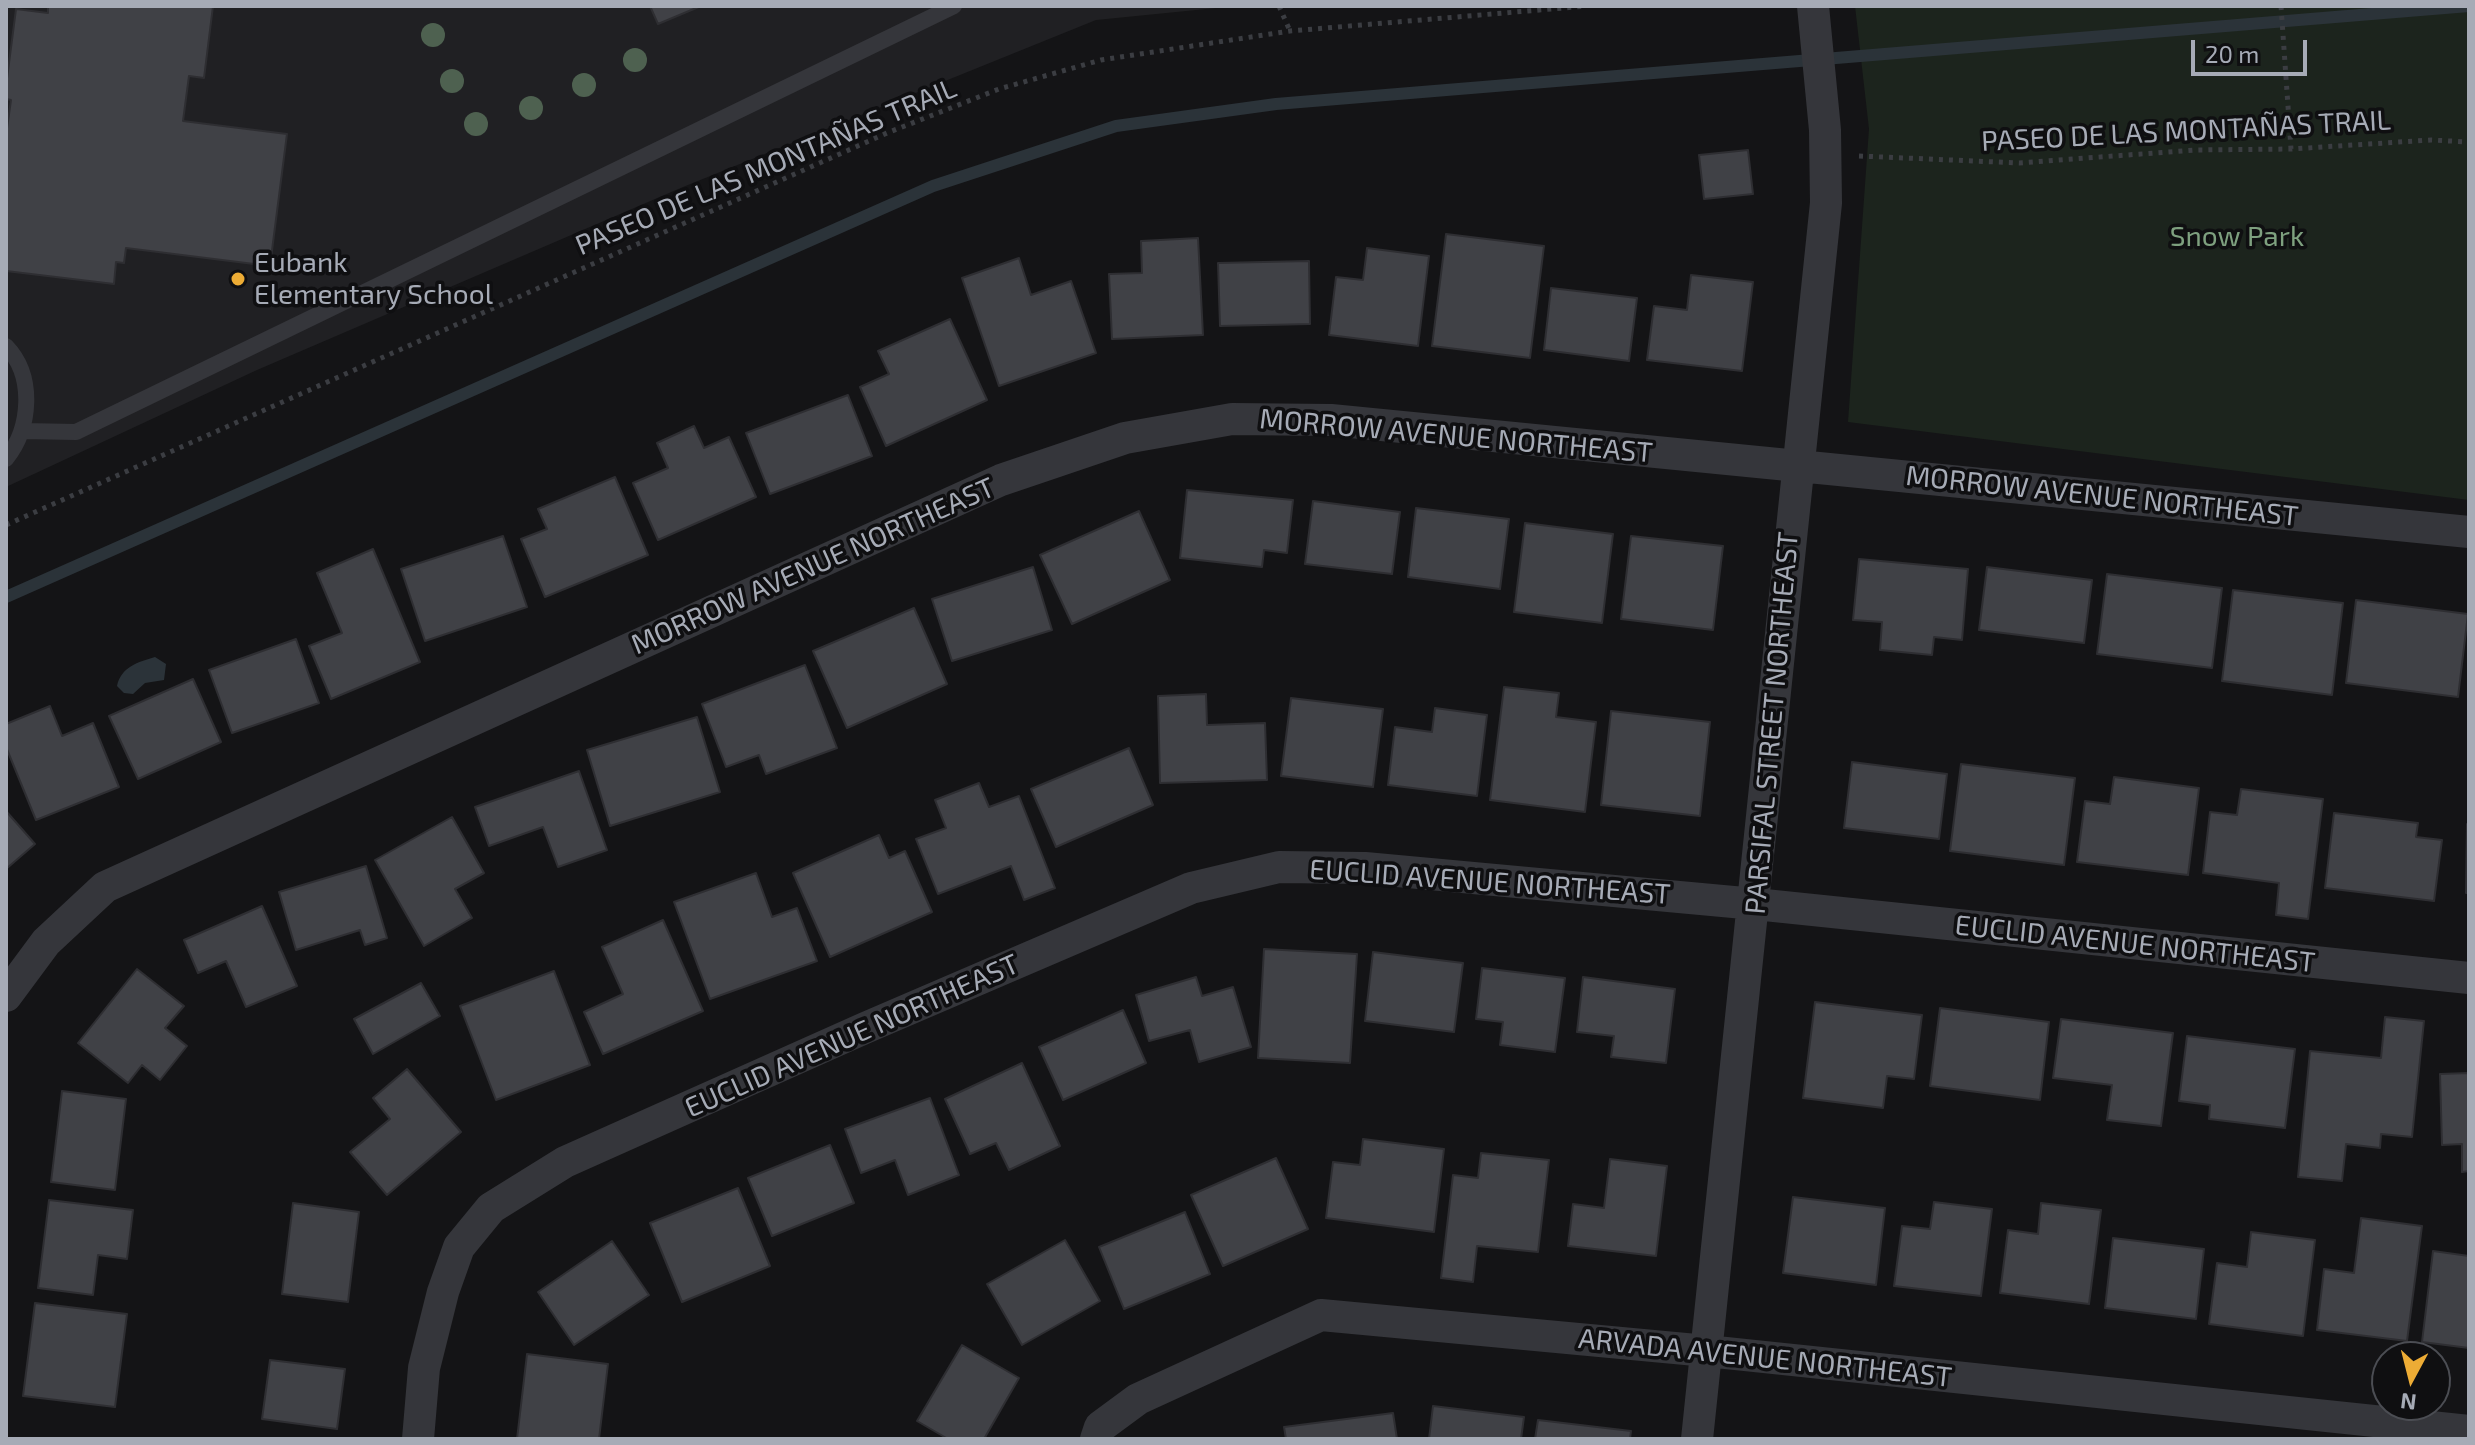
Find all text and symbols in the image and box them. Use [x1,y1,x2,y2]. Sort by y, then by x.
scale bar [2195,24,2311,74]
text: 20 m [2205,39,2259,68]
street label: PASEO DE LAS MONTAÑAS TRAIL [571,71,961,263]
street label: PASEO DE LAS MONTAÑAS TRAIL [1980,103,2392,159]
park label: Snow Park [2170,220,2304,254]
place label: Eubank Elementary School [254,246,493,312]
marker: Eubank Elementary School [229,270,247,288]
street label: MORROW AVENUE NORTHEAST [1258,402,1654,470]
street label: MORROW AVENUE NORTHEAST [1904,459,2300,533]
street label: MORROW AVENUE NORTHEAST [626,470,1000,662]
street label: PARSIFAL STREET NORTHEAST [1739,530,1805,916]
street label: EUCLID AVENUE NORTHEAST [1308,853,1672,911]
street label: EUCLID AVENUE NORTHEAST [1953,908,2317,980]
street label: EUCLID AVENUE NORTHEAST [680,947,1024,1125]
street label: ARVADA AVENUE NORTHEAST [1577,1322,1953,1394]
north arrow [2371,1341,2451,1421]
text: N [2399,1389,2418,1417]

